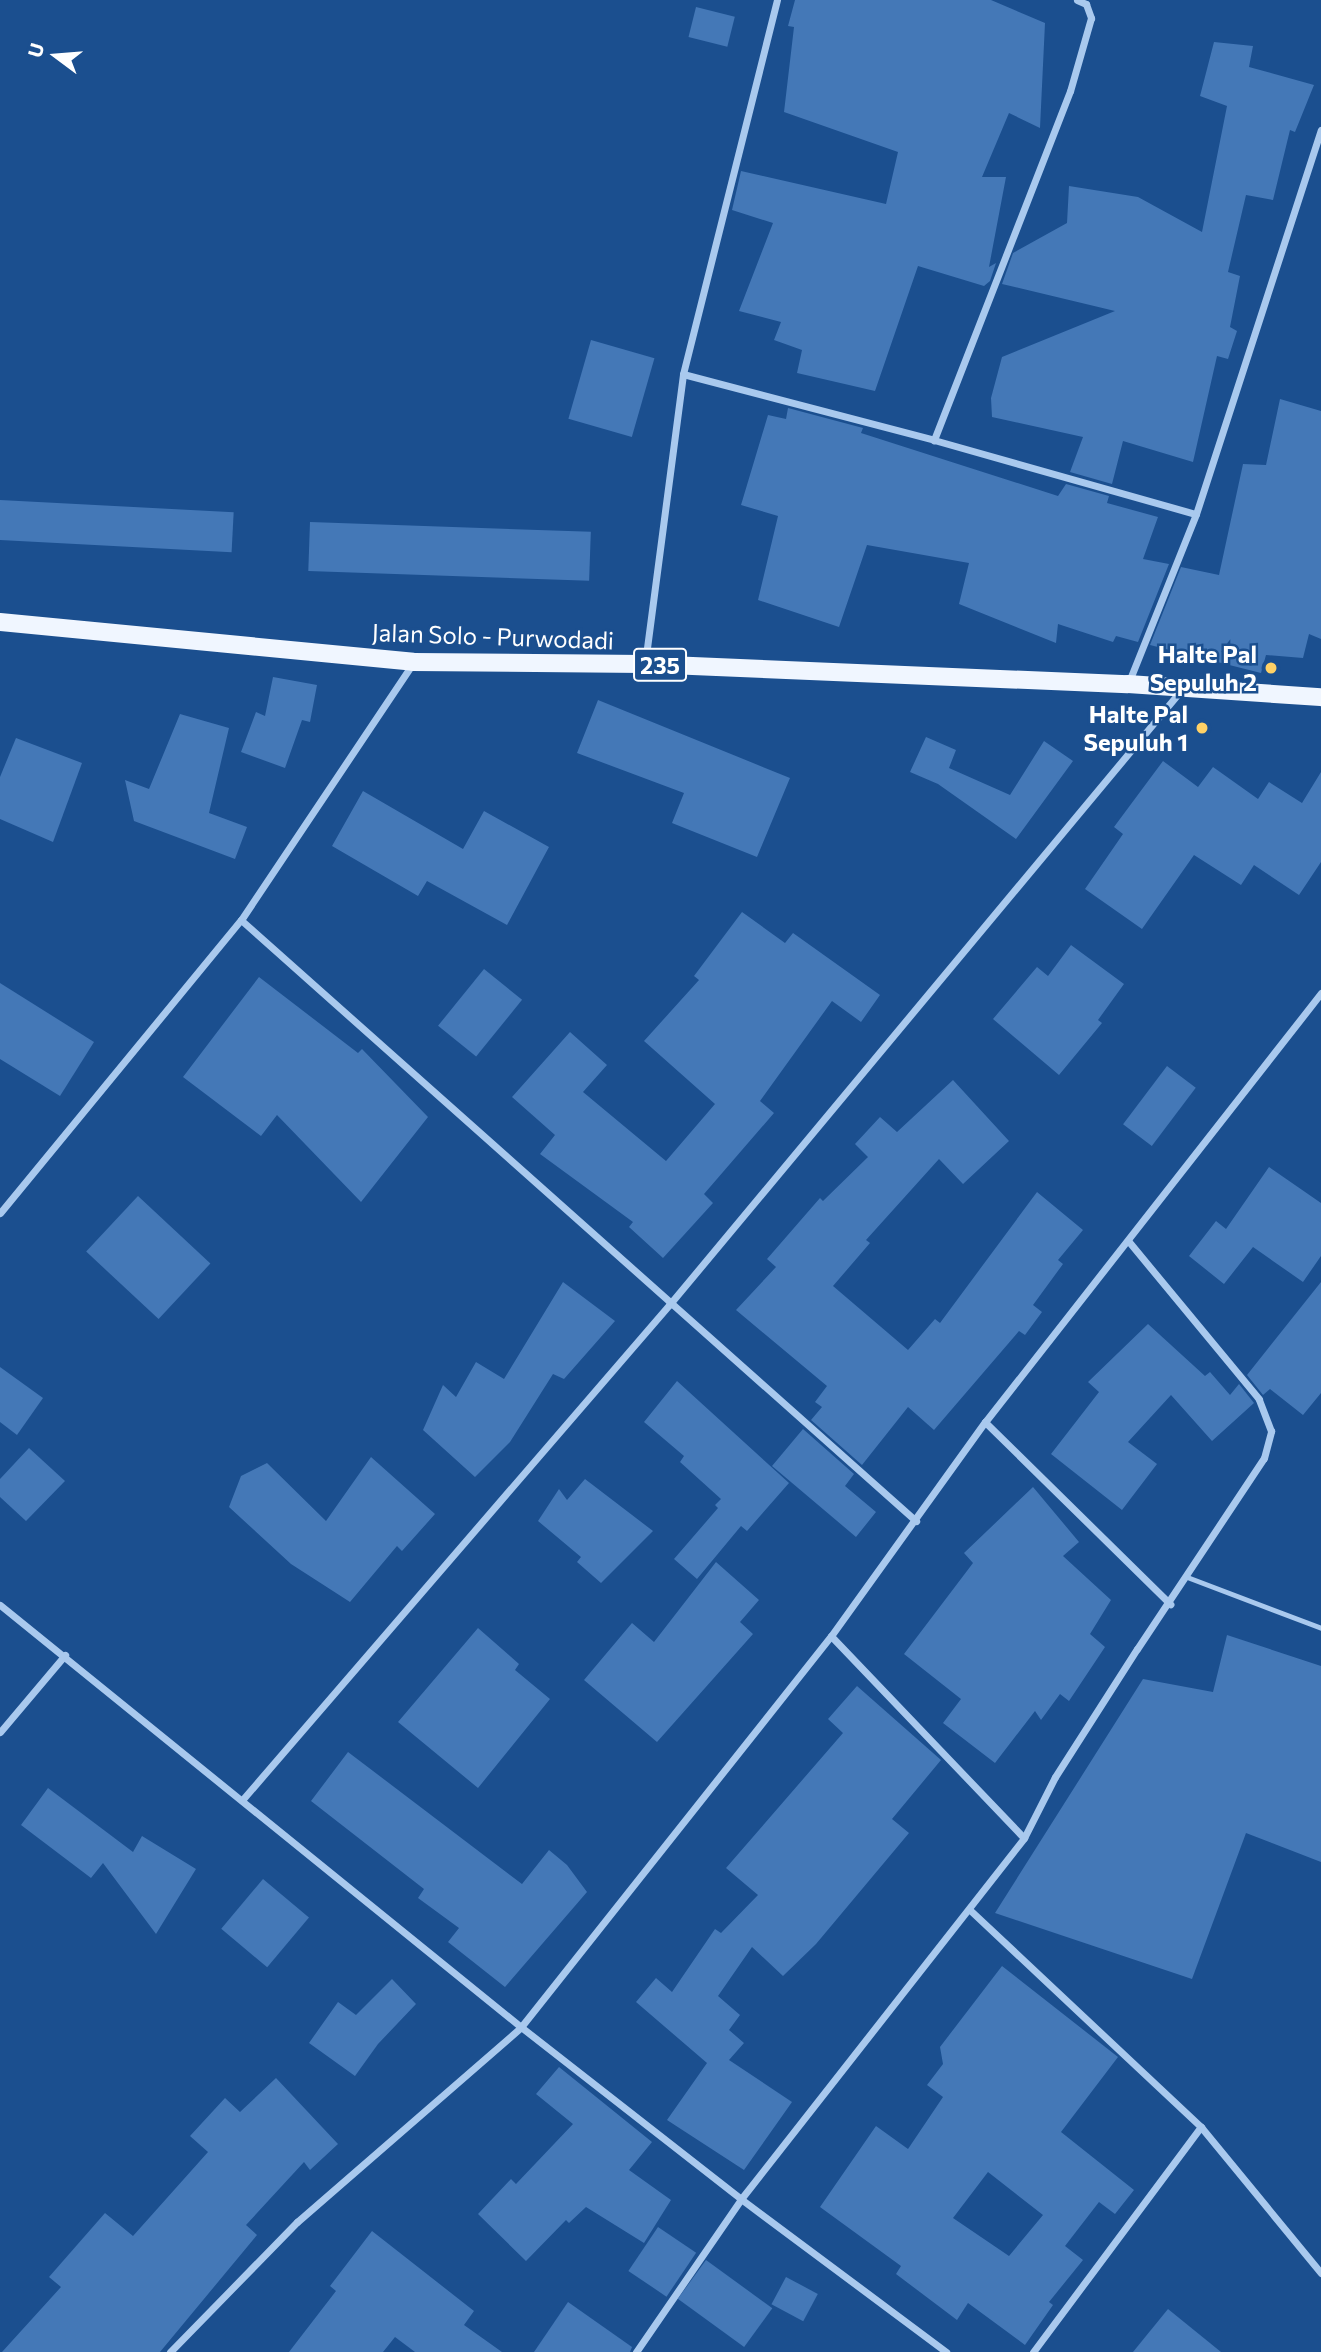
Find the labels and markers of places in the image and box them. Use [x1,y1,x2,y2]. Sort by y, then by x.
place label: Halte Pal Sepuluh 2 [1150,640,1257,696]
marker: Halte Pal Sepuluh 2 [1263,660,1279,676]
place label: Halte Pal Sepuluh 1 [1083,700,1188,756]
marker: Halte Pal Sepuluh 1 [1194,720,1210,736]

